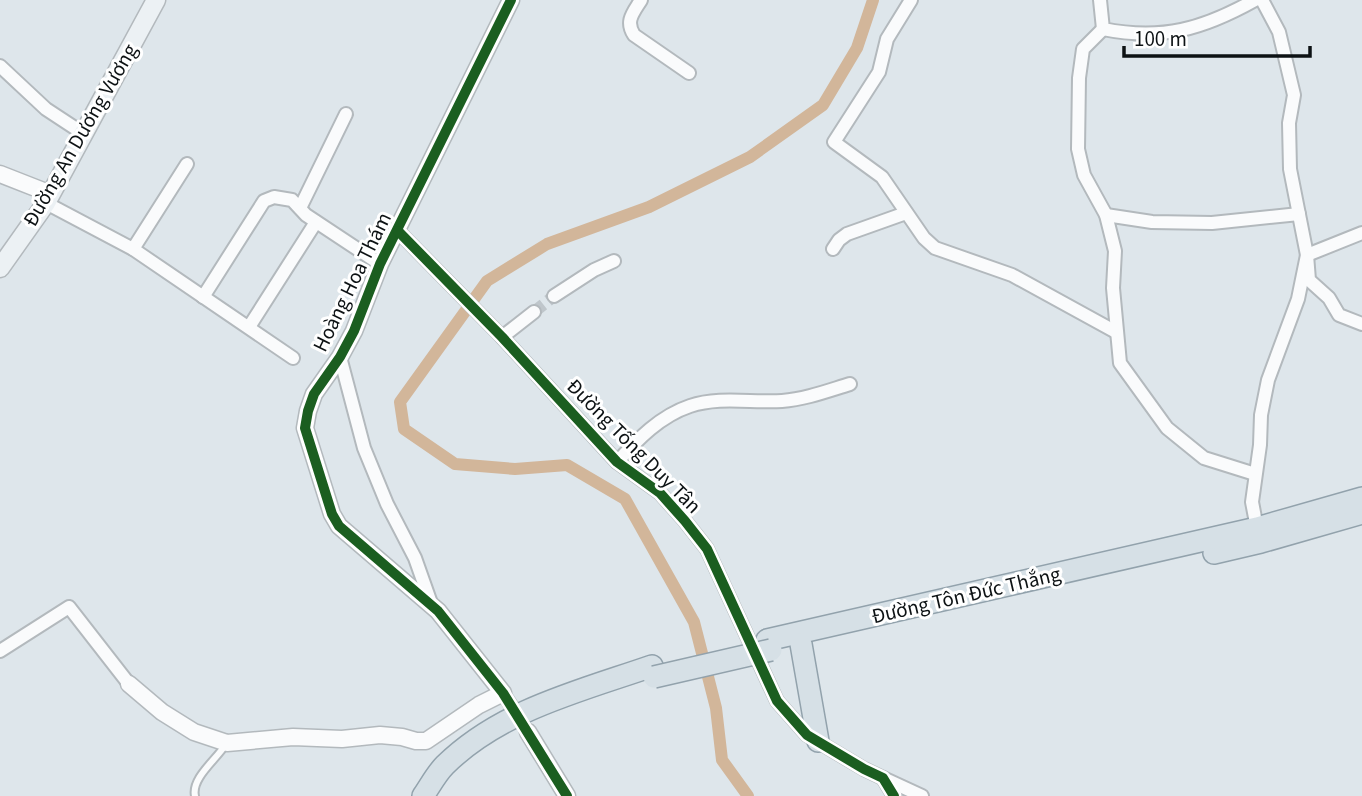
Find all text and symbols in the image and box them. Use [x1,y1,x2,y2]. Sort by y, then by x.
scale bar [1124,14,1310,58]
text: 100 m [1134,24,1187,54]
street label: Đường An Dương Vương [15,38,145,232]
street label: Hoàng Hoa Thám [305,207,399,357]
street label: Đường Tống Duy Tân [560,372,708,520]
street label: Đường Tôn Đức Thắng [868,559,1064,631]

